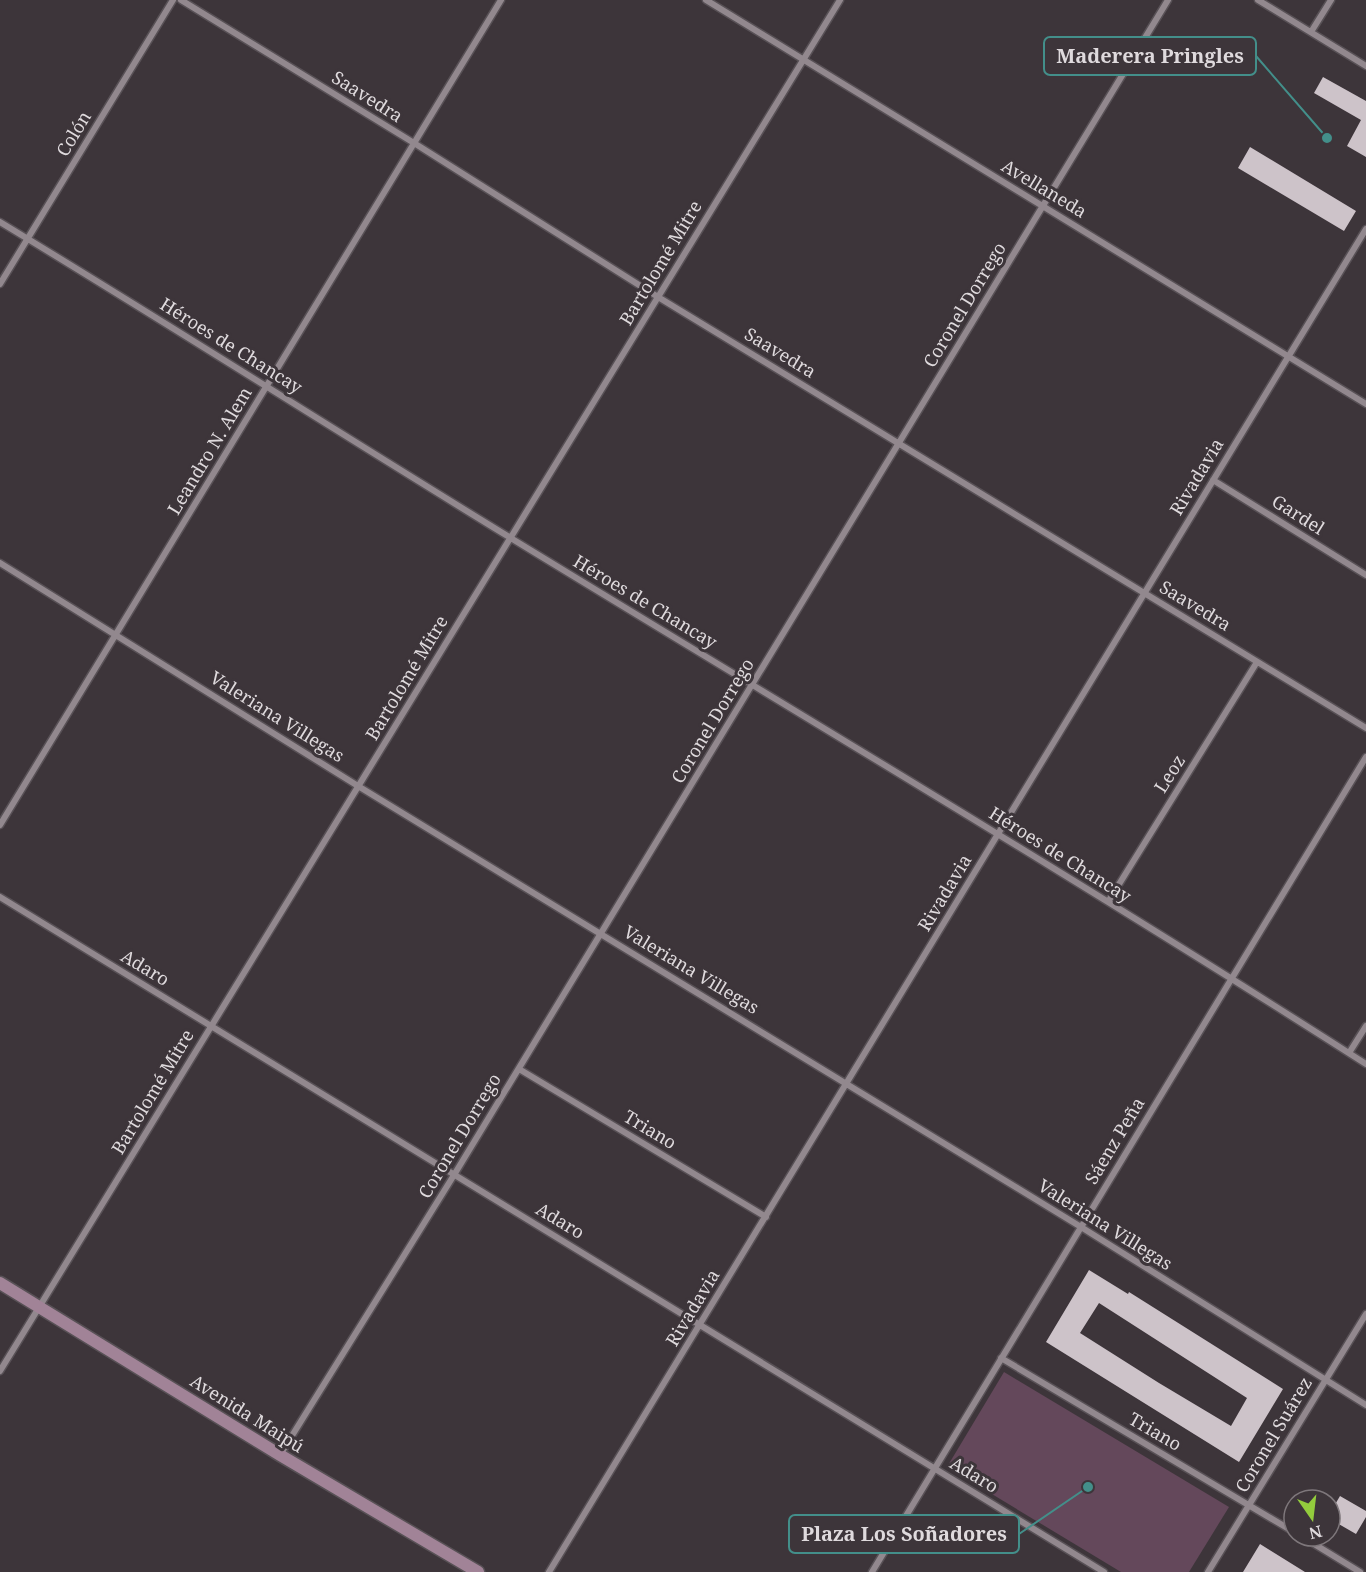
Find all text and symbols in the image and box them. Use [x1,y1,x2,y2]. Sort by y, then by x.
callout: Maderera Pringles [1044,37,1256,75]
text: Maderera Pringles [1056,42,1244,69]
street label: Saavedra [327,65,408,127]
street label: Colón [50,106,96,161]
street label: Avellaneda [997,153,1092,223]
street label: Bartolomé Mitre [613,196,707,329]
street label: Coronel Dorrego [917,237,1011,371]
street label: Héroes de Chancay [156,292,308,399]
street label: Saavedra [740,321,821,383]
street label: Leandro N. Alem [162,382,257,519]
street label: Rivadavia [1164,434,1228,519]
street label: Gardel [1268,489,1330,540]
street label: Héroes de Chancay [569,549,723,654]
street label: Saavedra [1155,574,1236,636]
street label: Bartolomé Mitre [359,611,453,744]
street label: Coronel Dorrego [665,653,759,787]
street label: Valeriana Villegas [206,665,349,767]
street label: Leoz [1148,750,1190,797]
street label: Héroes de Chancay [985,801,1137,908]
street label: Rivadavia [912,850,976,935]
street label: Valeriana Villegas [619,919,764,1019]
street label: Adaro [117,943,174,991]
street label: Bartolomé Mitre [105,1025,199,1158]
street label: Coronel Dorrego [412,1068,506,1202]
street label: Sáenz Peña [1079,1093,1149,1188]
street label: Triano [620,1104,681,1154]
street label: Valeriana Villegas [1034,1173,1177,1275]
street label: Adaro [532,1196,589,1244]
street label: Rivadavia [660,1265,724,1350]
street label: Avenida Maipú [186,1368,310,1458]
street label: Coronel Suárez [1229,1372,1317,1497]
street label: Triano [1125,1406,1186,1456]
street label: Adaro [946,1450,1003,1498]
north arrow [1282,1488,1342,1548]
callout: Plaza Los Soñadores [789,1515,1019,1553]
text: Plaza Los Soñadores [801,1520,1007,1547]
text: N [1306,1520,1324,1545]

